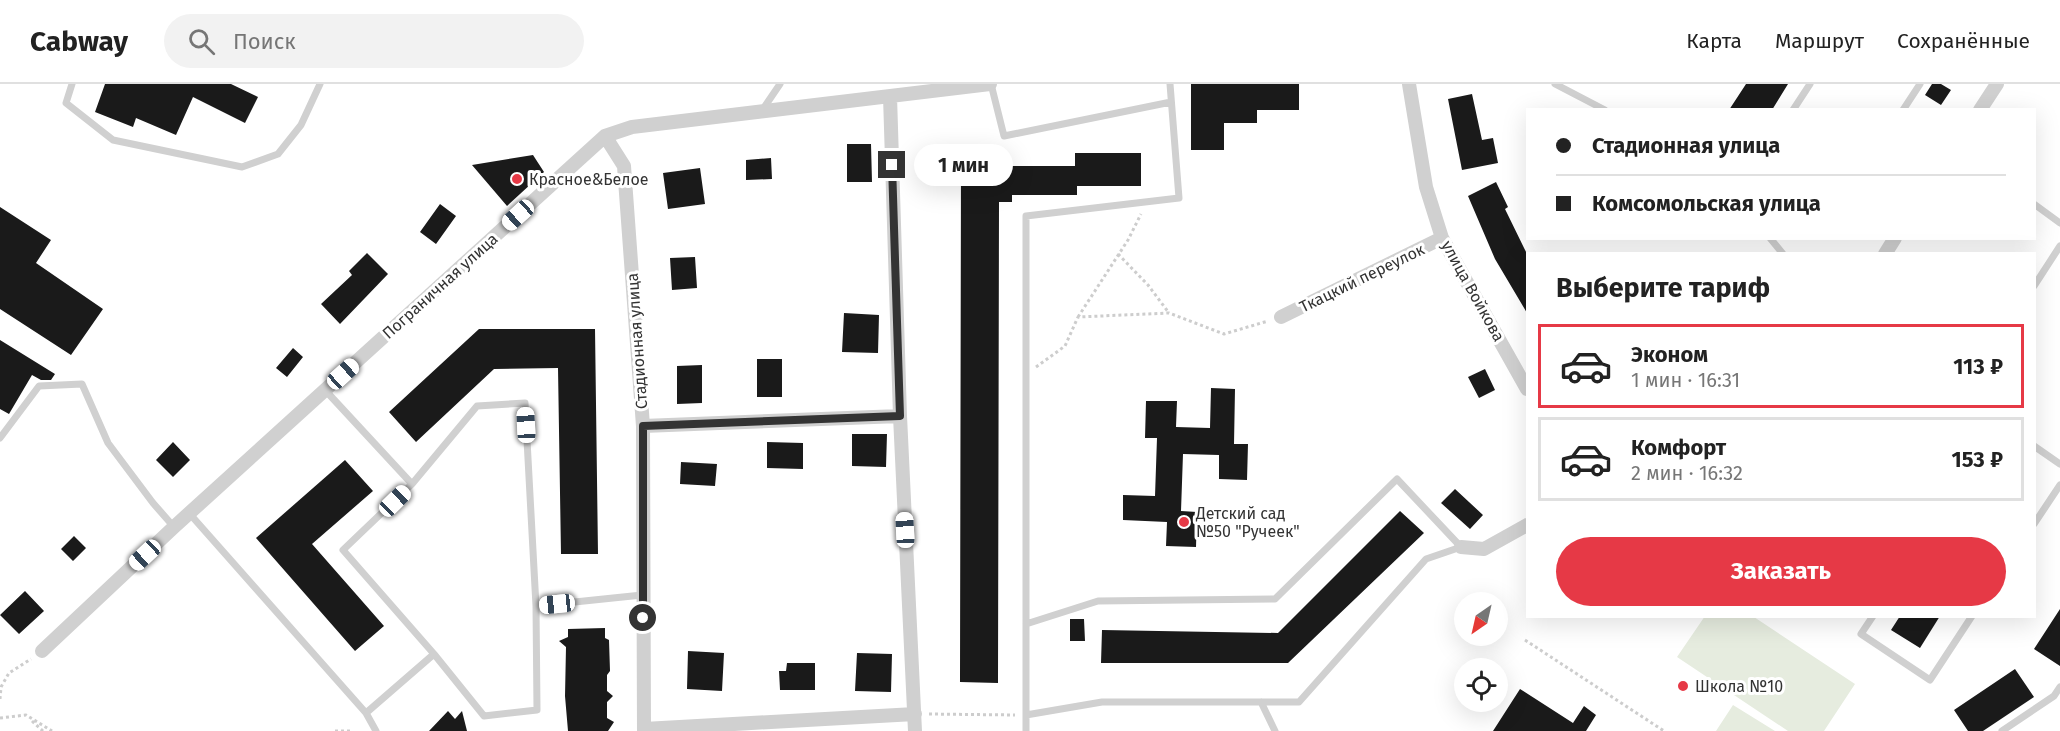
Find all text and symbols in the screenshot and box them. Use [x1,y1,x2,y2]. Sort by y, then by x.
search box [164,14,584,68]
text: Cabway [30,25,128,58]
icon: search [185,25,218,58]
text: Поиск [233,28,296,55]
text: Карта [1686,28,1742,54]
text: Маршрут [1775,28,1864,54]
text: Сохранённые [1897,28,2030,54]
text: Стадионная улица [1592,132,1780,159]
callout: 1 мин [913,144,1012,186]
route end [878,151,905,178]
text: 1 мин [938,153,989,177]
place label: Красное&Белое [529,170,648,189]
marker: Красное&Белое [510,172,524,186]
text: Комсомольская улица [1592,190,1821,217]
car [499,196,537,234]
street label: Пограничная улица [378,229,502,343]
street label: улица Войкова [1437,237,1509,345]
street label: Ткацкий переулок [1296,239,1428,316]
street label: Стадионная улица [623,272,651,410]
text: Выберите тариф [1556,272,1770,304]
icon: car [1559,339,1613,393]
text: Эконом [1631,341,1708,368]
text: 113 ₽ [1953,353,2003,380]
car [324,355,362,393]
text: 1 мин · 16:31 [1631,368,1740,392]
car [516,407,536,443]
icon: car [1559,432,1613,486]
text: Комфорт [1631,434,1726,461]
text: 153 ₽ [1951,446,2003,473]
text: 2 мин · 16:32 [1631,461,1743,485]
car [376,482,414,520]
place label: Детский сад №50 "Ручеек" [1195,504,1300,541]
car [895,512,915,548]
marker: Детский сад №50 "Ручеек" [1177,515,1191,529]
car [126,536,164,574]
button: Заказать [1556,537,2006,606]
north arrow [1454,592,1508,646]
map controls [1454,592,1508,712]
car [538,593,576,615]
route start [629,604,656,631]
button: locate [1454,658,1508,712]
place label: Школа №10 [1695,677,1783,696]
marker: Школа №10 [1676,679,1690,693]

